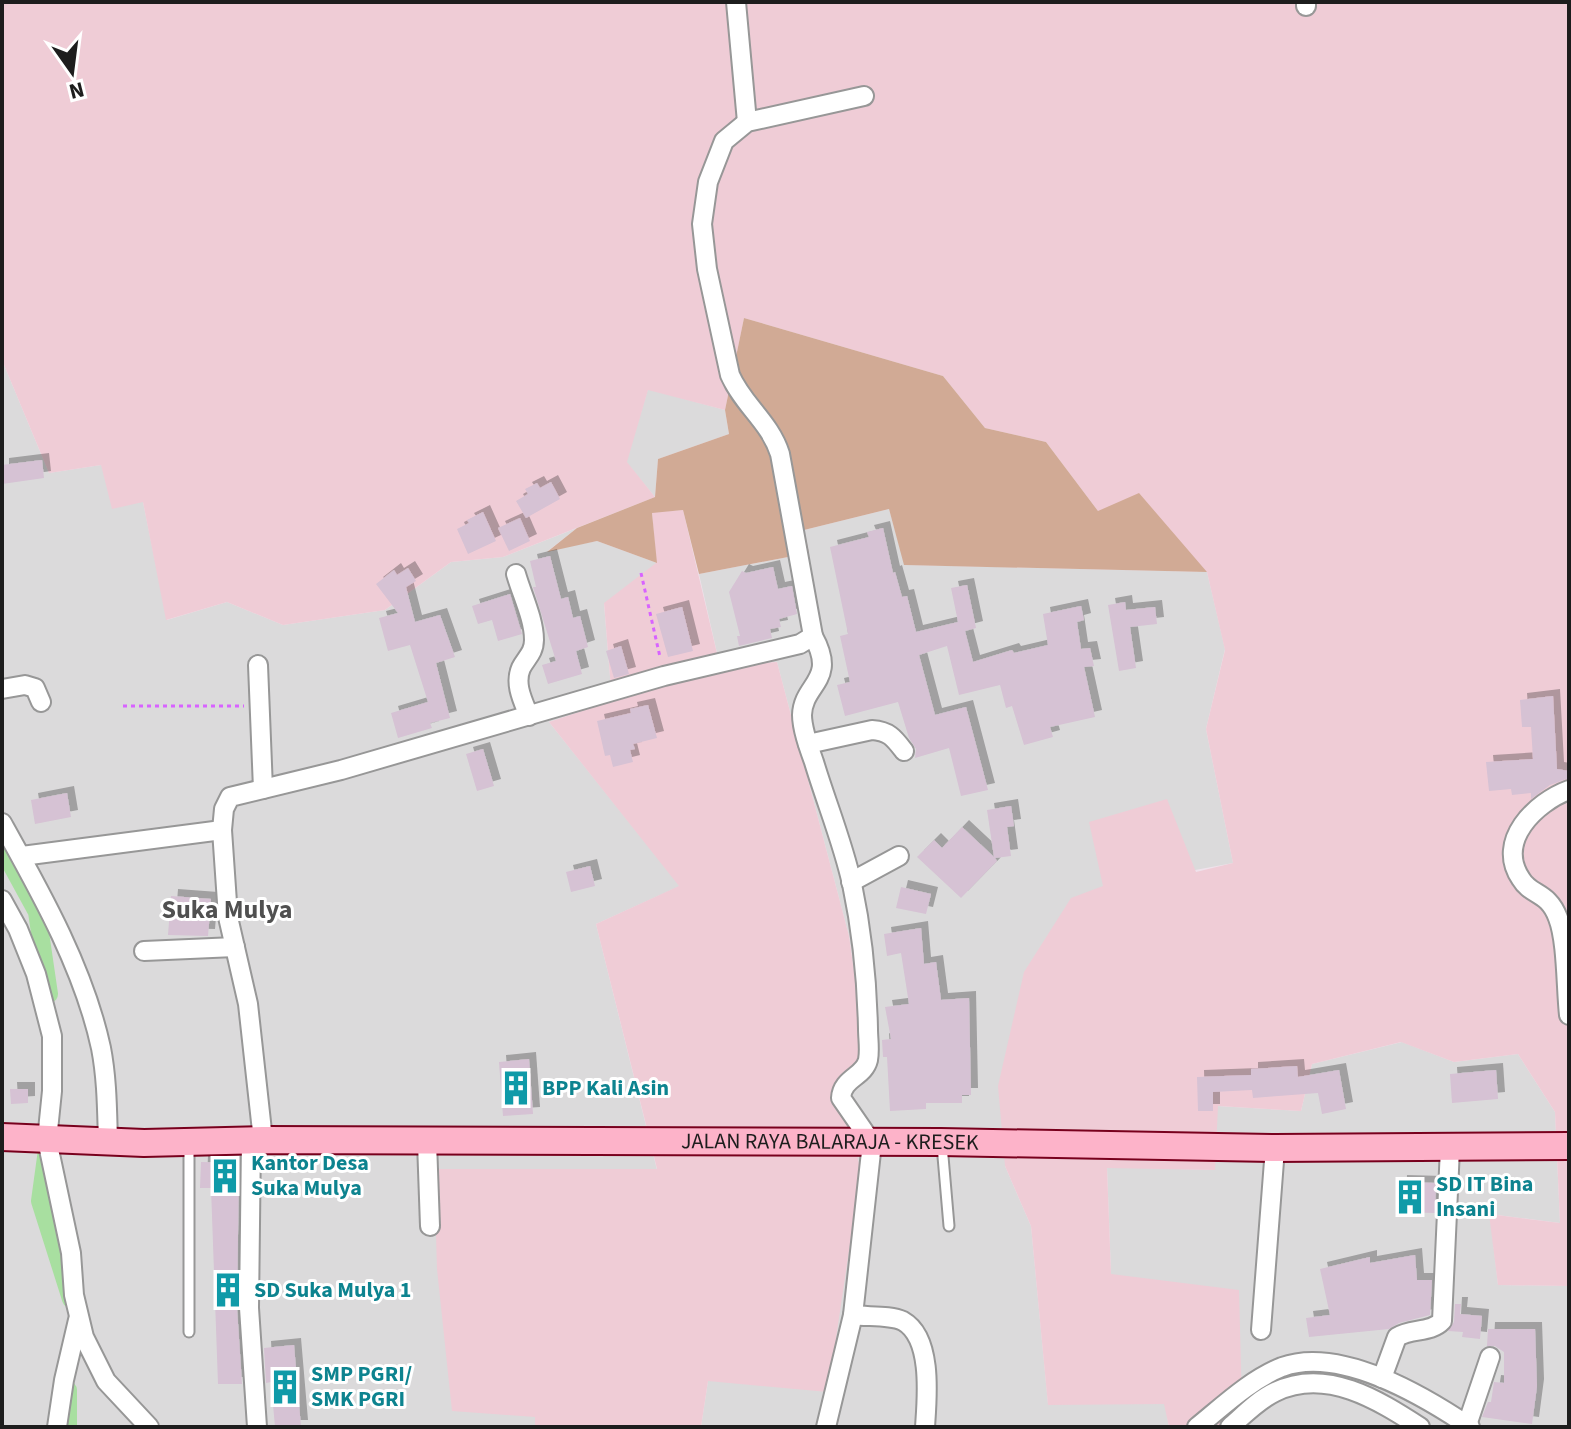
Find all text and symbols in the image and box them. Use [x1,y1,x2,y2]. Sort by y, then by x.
north arrow [32,32,112,112]
text: N [66,73,88,108]
district label: Suka Mulya [162,891,292,928]
building icon: BPP Kali Asin [497,1069,535,1107]
place label: BPP Kali Asin [542,1072,669,1104]
street label: JALAN RAYA BALARAJA - KRESEK [681,1125,979,1159]
place label: Kantor Desa Suka Mulya [251,1147,369,1204]
building icon: Kantor Desa Suka Mulya [206,1157,244,1195]
place label: SD IT Bina Insani [1436,1168,1533,1225]
building icon: SD IT Bina Insani [1391,1178,1429,1216]
building icon: SD Suka Mulya 1 [209,1271,247,1309]
place label: SD Suka Mulya 1 [254,1274,411,1306]
place label: SMP PGRI/ SMK PGRI [311,1358,412,1415]
building icon: SMP PGRI/ SMK PGRI [266,1368,304,1406]

